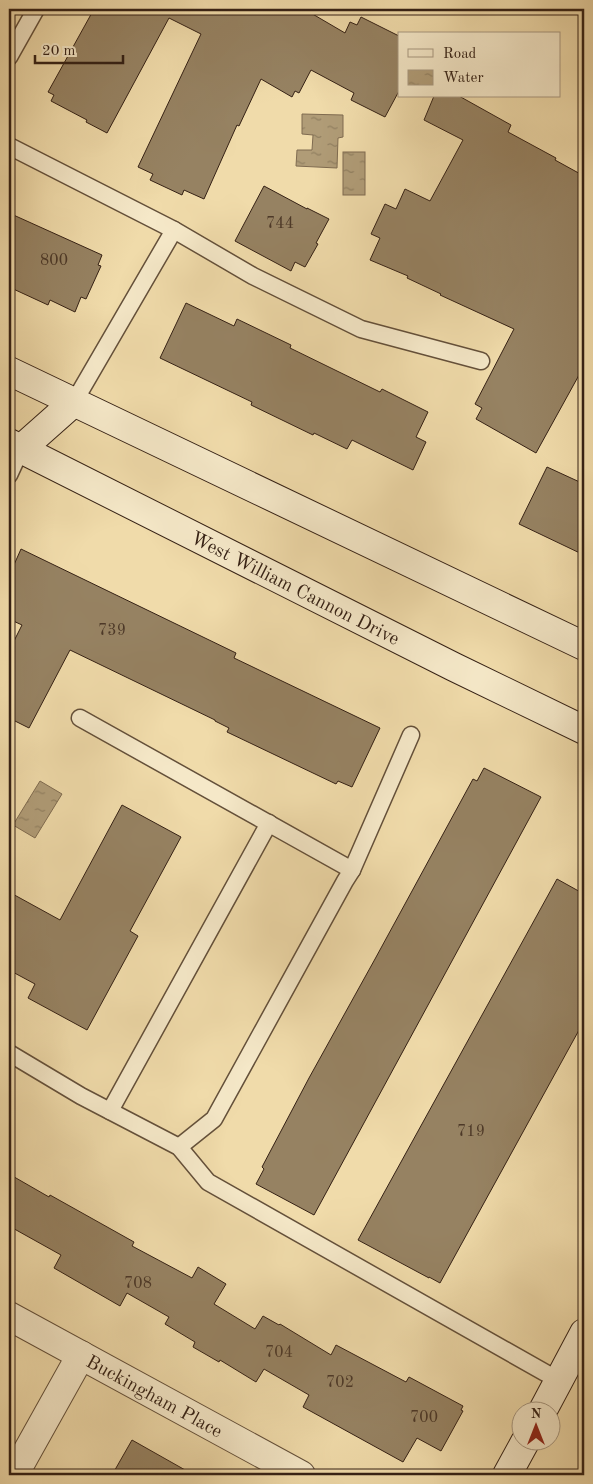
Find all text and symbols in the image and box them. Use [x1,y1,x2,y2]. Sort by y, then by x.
scale bar [35,32,122,64]
legend [398,32,560,98]
text: 20 m [42,44,76,59]
text: Road [443,47,477,62]
text: Water [443,71,484,86]
house number: 744 [266,216,294,232]
house number: 800 [40,253,68,269]
street label: West William Cannon Drive [187,529,402,650]
house number: 739 [98,623,126,639]
house number: 719 [457,1124,485,1140]
house number: 708 [124,1276,152,1292]
house number: 704 [265,1345,293,1361]
street label: Buckingham Place [82,1353,225,1442]
house number: 702 [326,1375,354,1391]
north arrow [510,1402,560,1452]
text: N [531,1407,542,1421]
house number: 700 [410,1410,438,1426]

